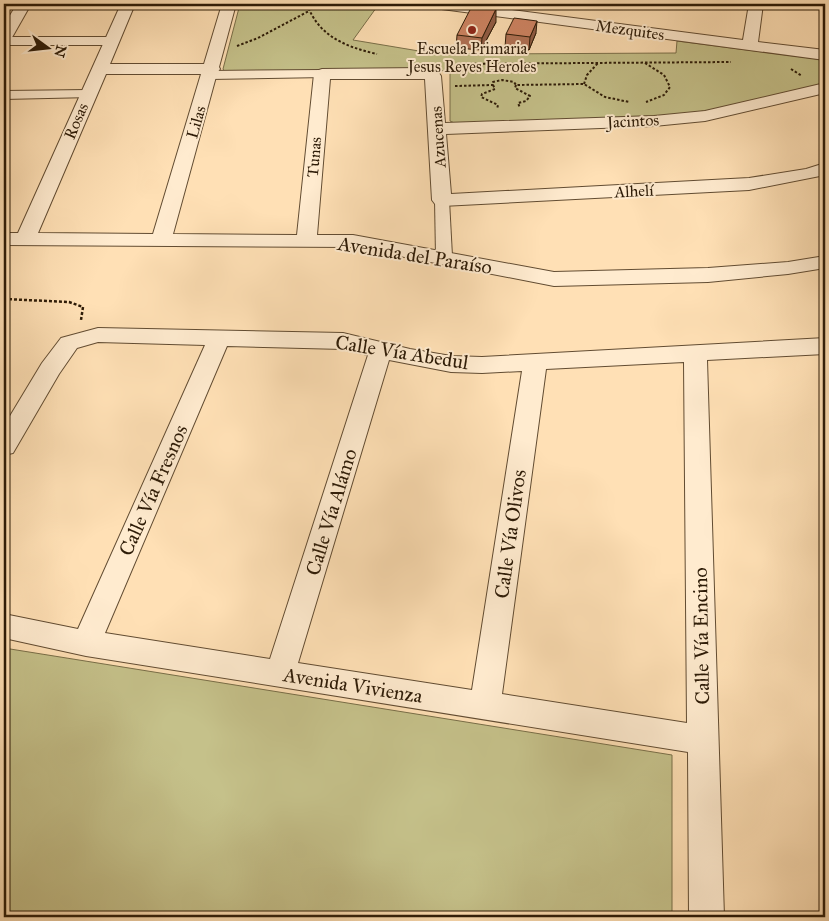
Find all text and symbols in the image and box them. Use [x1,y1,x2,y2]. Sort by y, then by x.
street label: Mezquites [594,16,666,45]
north arrow [22,22,72,72]
marker: Escuela Primaria Jesus Reyes Heroles [466,24,478,36]
place label: Escuela Primaria Jesus Reyes Heroles [406,39,536,77]
text: N [50,43,70,59]
street label: Rosas [60,100,92,142]
street label: Lilas [182,103,210,141]
street label: Azucenas [426,106,450,169]
street label: Jacintos [604,110,660,133]
street label: Tunas [303,136,325,178]
street label: Alhelí [613,180,655,202]
street label: Avenida del Paraíso [335,231,494,279]
street label: Calle Vía Abedul [334,330,471,374]
street label: Calle Vía Fresnos [113,421,193,559]
street label: Calle Vía Alámo [300,446,362,578]
street label: Calle Vía Olivos [489,468,531,600]
street label: Calle Vía Encino [688,567,714,705]
street label: Avenida Vivienza [281,662,425,708]

